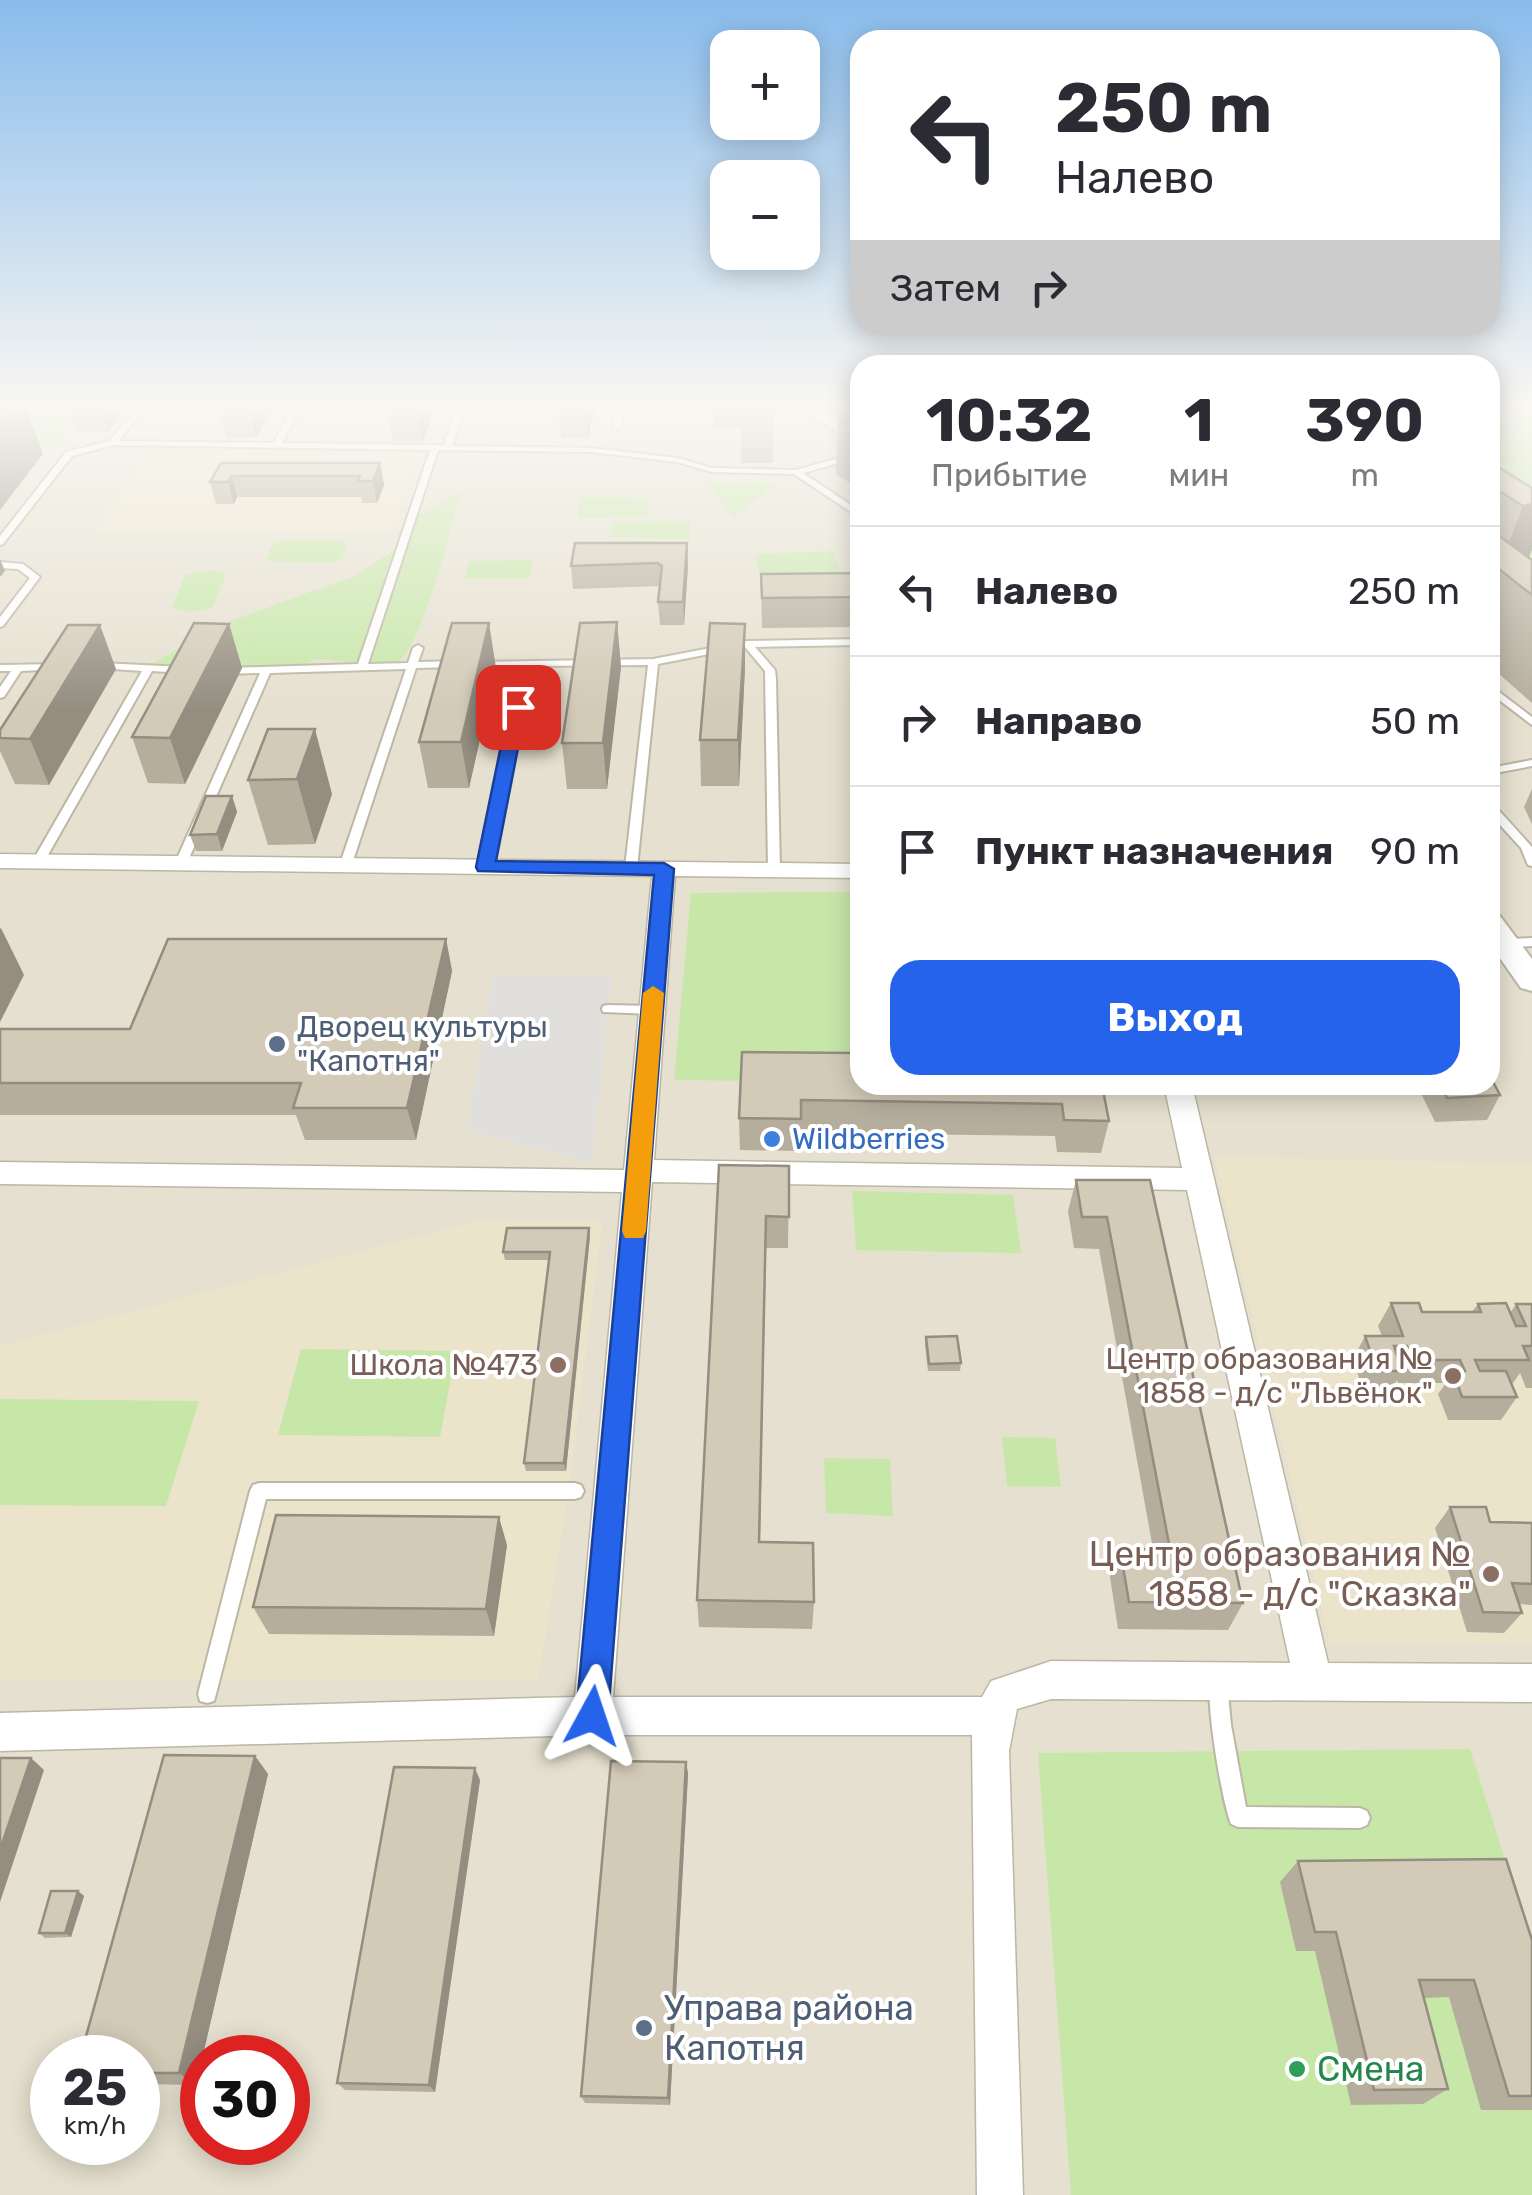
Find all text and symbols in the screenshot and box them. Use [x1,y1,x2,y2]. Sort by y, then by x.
map controls [710,30,820,270]
button: + [710,30,820,140]
text: 250 m [1055,67,1272,150]
icon: left [890,70,1020,200]
text: Налево [1055,151,1214,204]
button: − [710,160,820,270]
icon: right [1021,260,1076,315]
text: Затем [890,265,1001,311]
text: 10:32 [926,385,1093,456]
text: 1 [1184,385,1214,456]
text: 390 [1305,385,1424,456]
text: Прибытие [931,456,1087,494]
text: мин [1169,456,1229,494]
text: m [1350,456,1379,494]
icon: left [890,564,945,619]
text: Налево [975,568,1118,614]
text: 250 m [1348,568,1460,614]
pin [476,665,561,750]
icon: arrive [491,680,546,735]
icon: right [890,694,945,749]
text: Направо [975,698,1142,744]
text: 50 m [1370,698,1460,744]
icon: arrive [890,824,945,879]
text: Пункт назначения [975,828,1334,874]
text: 90 m [1370,828,1460,874]
button: Выход [890,960,1460,1075]
place label: Дворец культуры "Капотня" [297,1009,548,1079]
marker: Дворец культуры "Капотня" [266,1033,288,1055]
place label: Wildberries [792,1121,945,1157]
marker: Wildberries [761,1128,783,1150]
place label: Центр образования № 1858 - д/с "Львёнок" [1105,1341,1433,1411]
place label: Школа №473 [349,1347,538,1383]
marker: Школа №473 [547,1354,569,1376]
marker: Центр образования № 1858 - д/с "Львёнок" [1442,1365,1464,1387]
place label: Центр образования № 1858 - д/с "Сказка" [1089,1533,1471,1615]
marker: Центр образования № 1858 - д/с "Сказка" [1480,1563,1502,1585]
position arrow [540,1664,644,1768]
place label: Управа района Капотня [664,1987,914,2069]
marker: Управа района Капотня [633,2017,655,2039]
speed limit sign: 30 [180,2035,310,2165]
place label: Смена [1317,2048,1424,2090]
text: 25 [63,2058,127,2118]
marker: Смена [1286,2058,1308,2080]
text: km/h [64,2111,126,2140]

